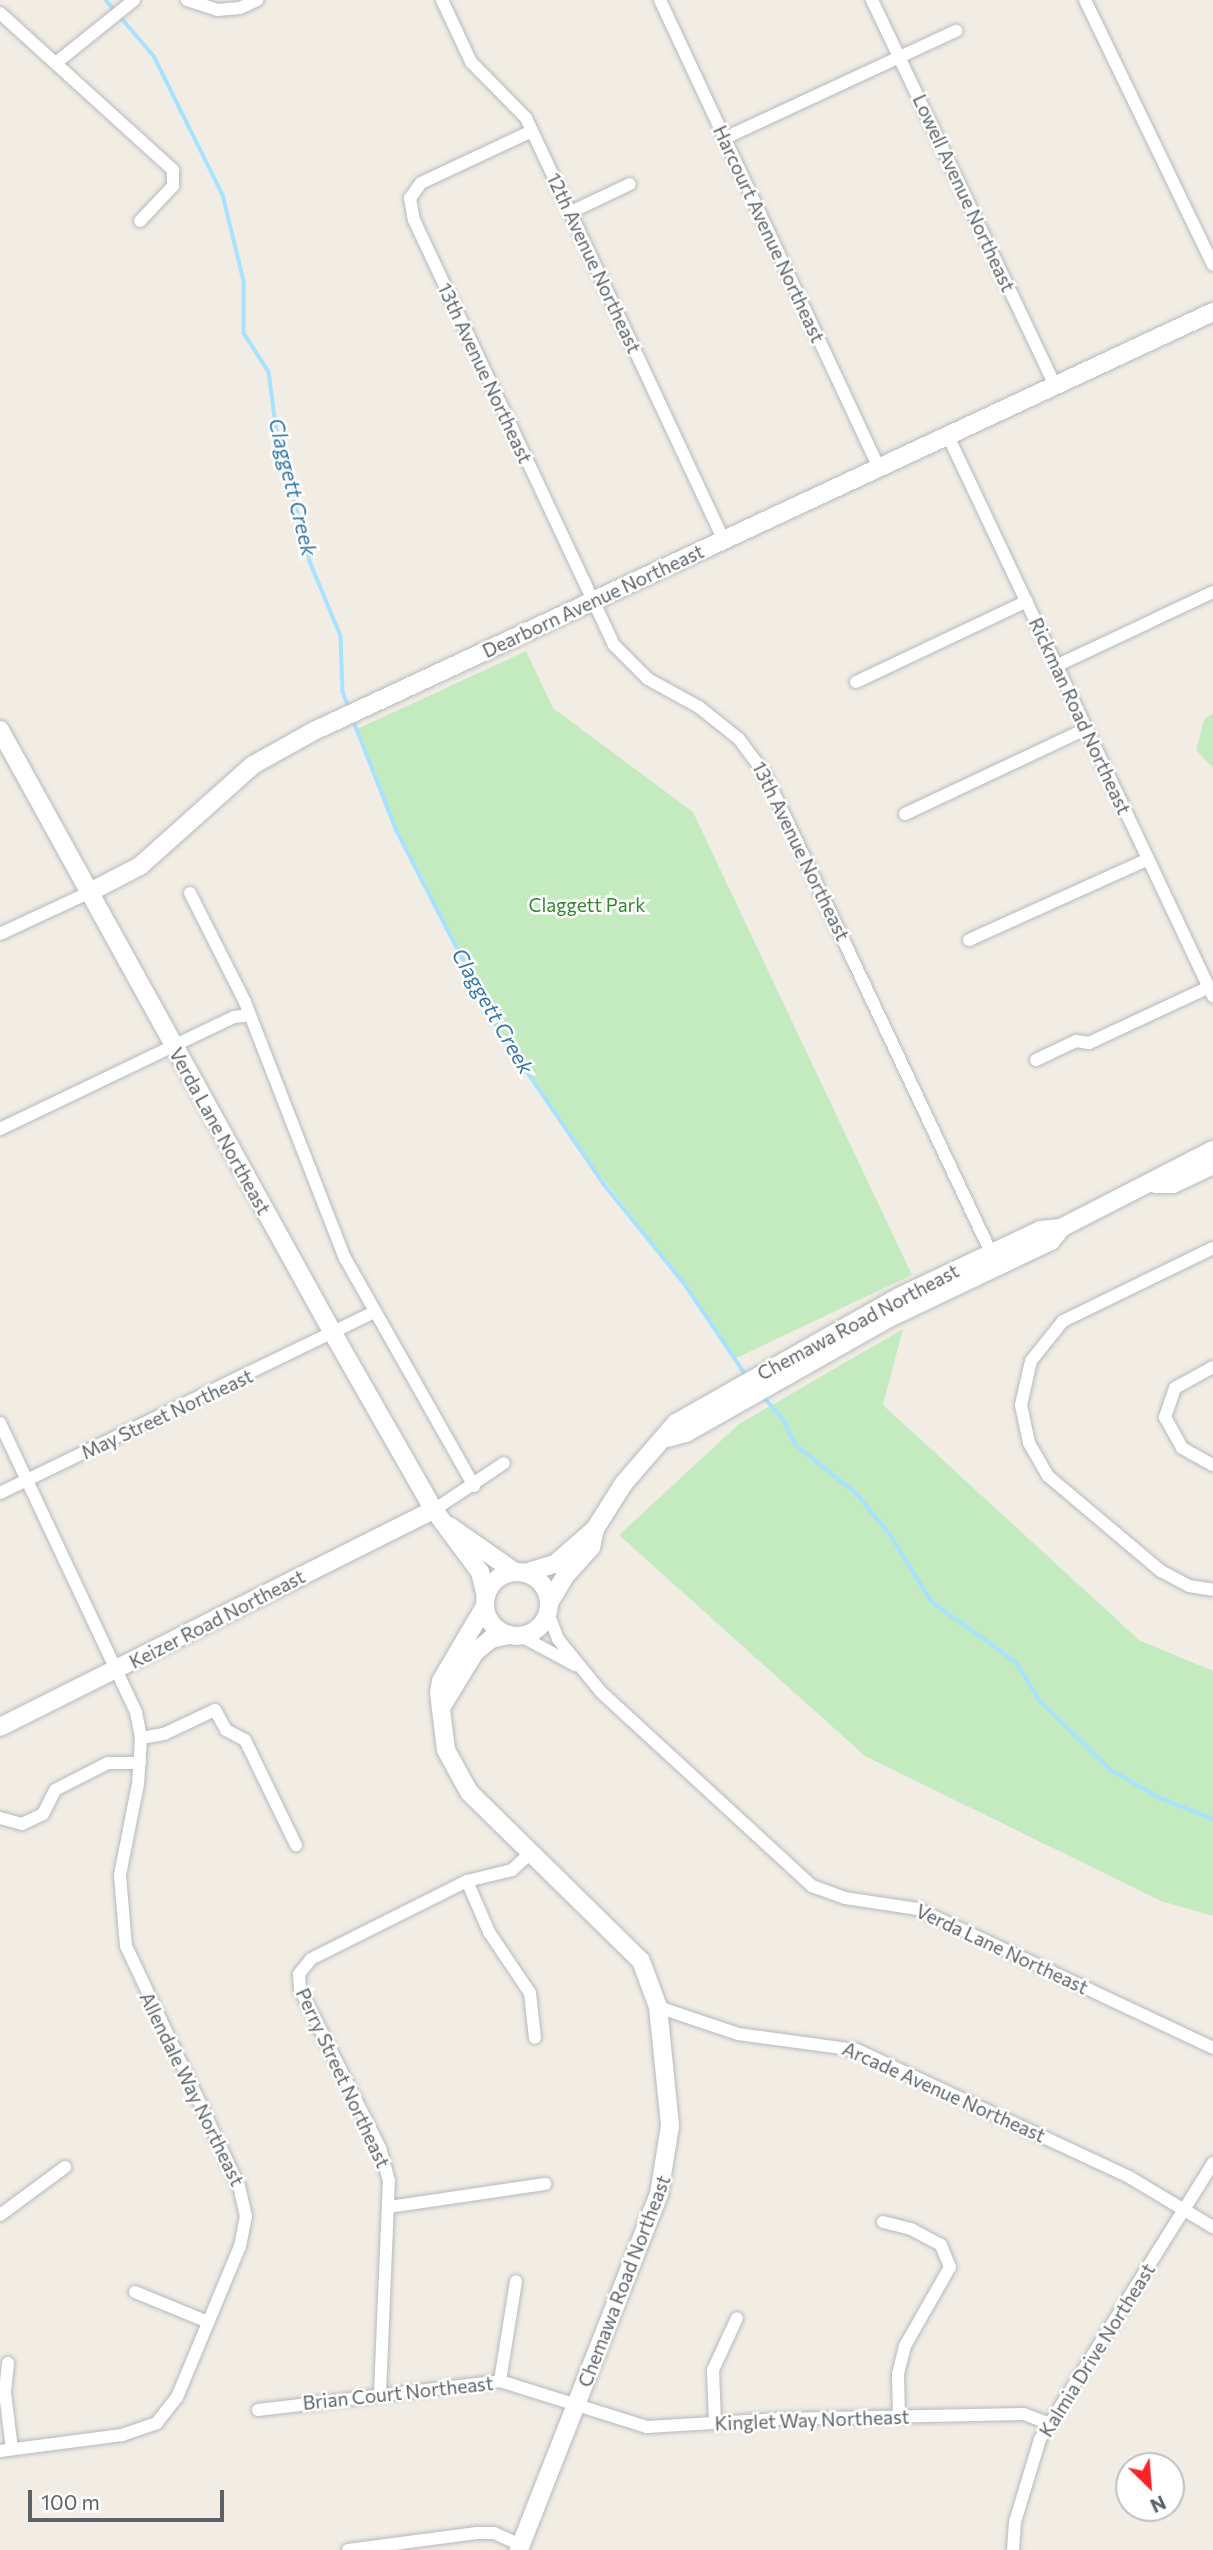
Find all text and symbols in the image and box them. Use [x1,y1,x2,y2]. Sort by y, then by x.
street label: Lowell Avenue Northeast [908,91,1020,295]
street label: Harcourt Avenue Northeast [709,122,829,346]
street label: 12th Avenue Northeast [542,169,646,357]
street label: 13th Avenue Northeast [433,279,537,467]
water label: Claggett Creek [264,415,322,559]
street label: Dearborn Avenue Northeast [479,540,707,662]
street label: Rickman Road Northeast [1024,614,1136,818]
street label: 13th Avenue Northeast [748,758,854,944]
park label: Claggett Park [528,894,646,916]
water label: Claggett Creek [447,943,539,1079]
street label: Verda Lane Northeast [165,1044,275,1218]
street label: Chemawa Road Northeast [753,1259,963,1385]
street label: May Street Northeast [78,1364,256,1464]
street label: Keizer Road Northeast [125,1565,309,1673]
street label: Verda Lane Northeast [912,1899,1092,1999]
street label: Perry Street Northeast [291,1984,395,2172]
street label: Allendale Way Northeast [135,1988,249,2190]
street label: Arcade Avenue Northeast [839,2037,1049,2147]
street label: Chemawa Road Northeast [573,2172,675,2390]
street label: Kalmia Drive Northeast [1034,2259,1160,2441]
street label: Brian Court Northeast [302,2372,494,2414]
street label: Kinglet Way Northeast [714,2405,910,2435]
north arrow [1115,2452,1185,2522]
scale bar [32,2476,228,2520]
text: 100 m [41,2489,100,2514]
text: N [1147,2491,1170,2518]

